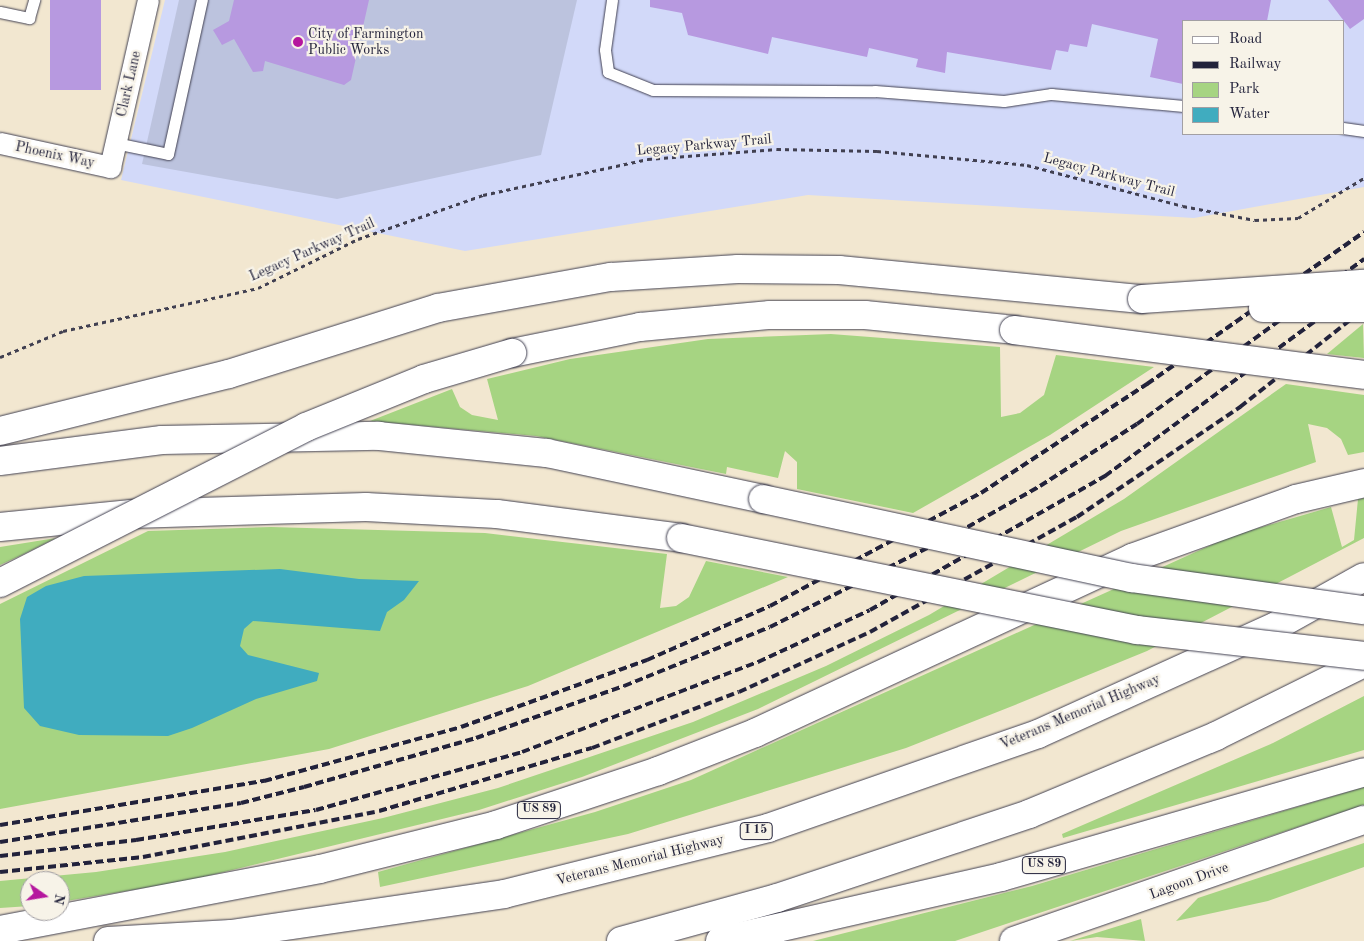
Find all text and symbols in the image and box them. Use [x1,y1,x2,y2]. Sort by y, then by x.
legend [1182,20,1344,135]
place label: City of Farmington Public Works [308,26,424,58]
text: Road [1229,32,1262,47]
marker: City of Farmington Public Works [292,36,304,48]
street label: Clark Lane [113,49,145,119]
text: Railway [1229,57,1282,72]
text: Park [1229,82,1260,97]
text: Water [1229,107,1270,122]
street label: Legacy Parkway Trail [636,131,772,159]
street label: Phoenix Way [14,138,96,172]
street label: Legacy Parkway Trail [1042,149,1176,201]
street label: Legacy Parkway Trail [247,215,377,285]
street label: Veterans Memorial Highway [997,671,1163,753]
road number: US 89 [516,800,562,820]
road number: I 15 [738,821,774,840]
street label: Veterans Memorial Highway [554,831,726,889]
road number: US 89 [1022,856,1066,874]
street label: Lagoon Drive [1147,859,1231,903]
north arrow [20,871,70,921]
text: N [51,892,67,906]

